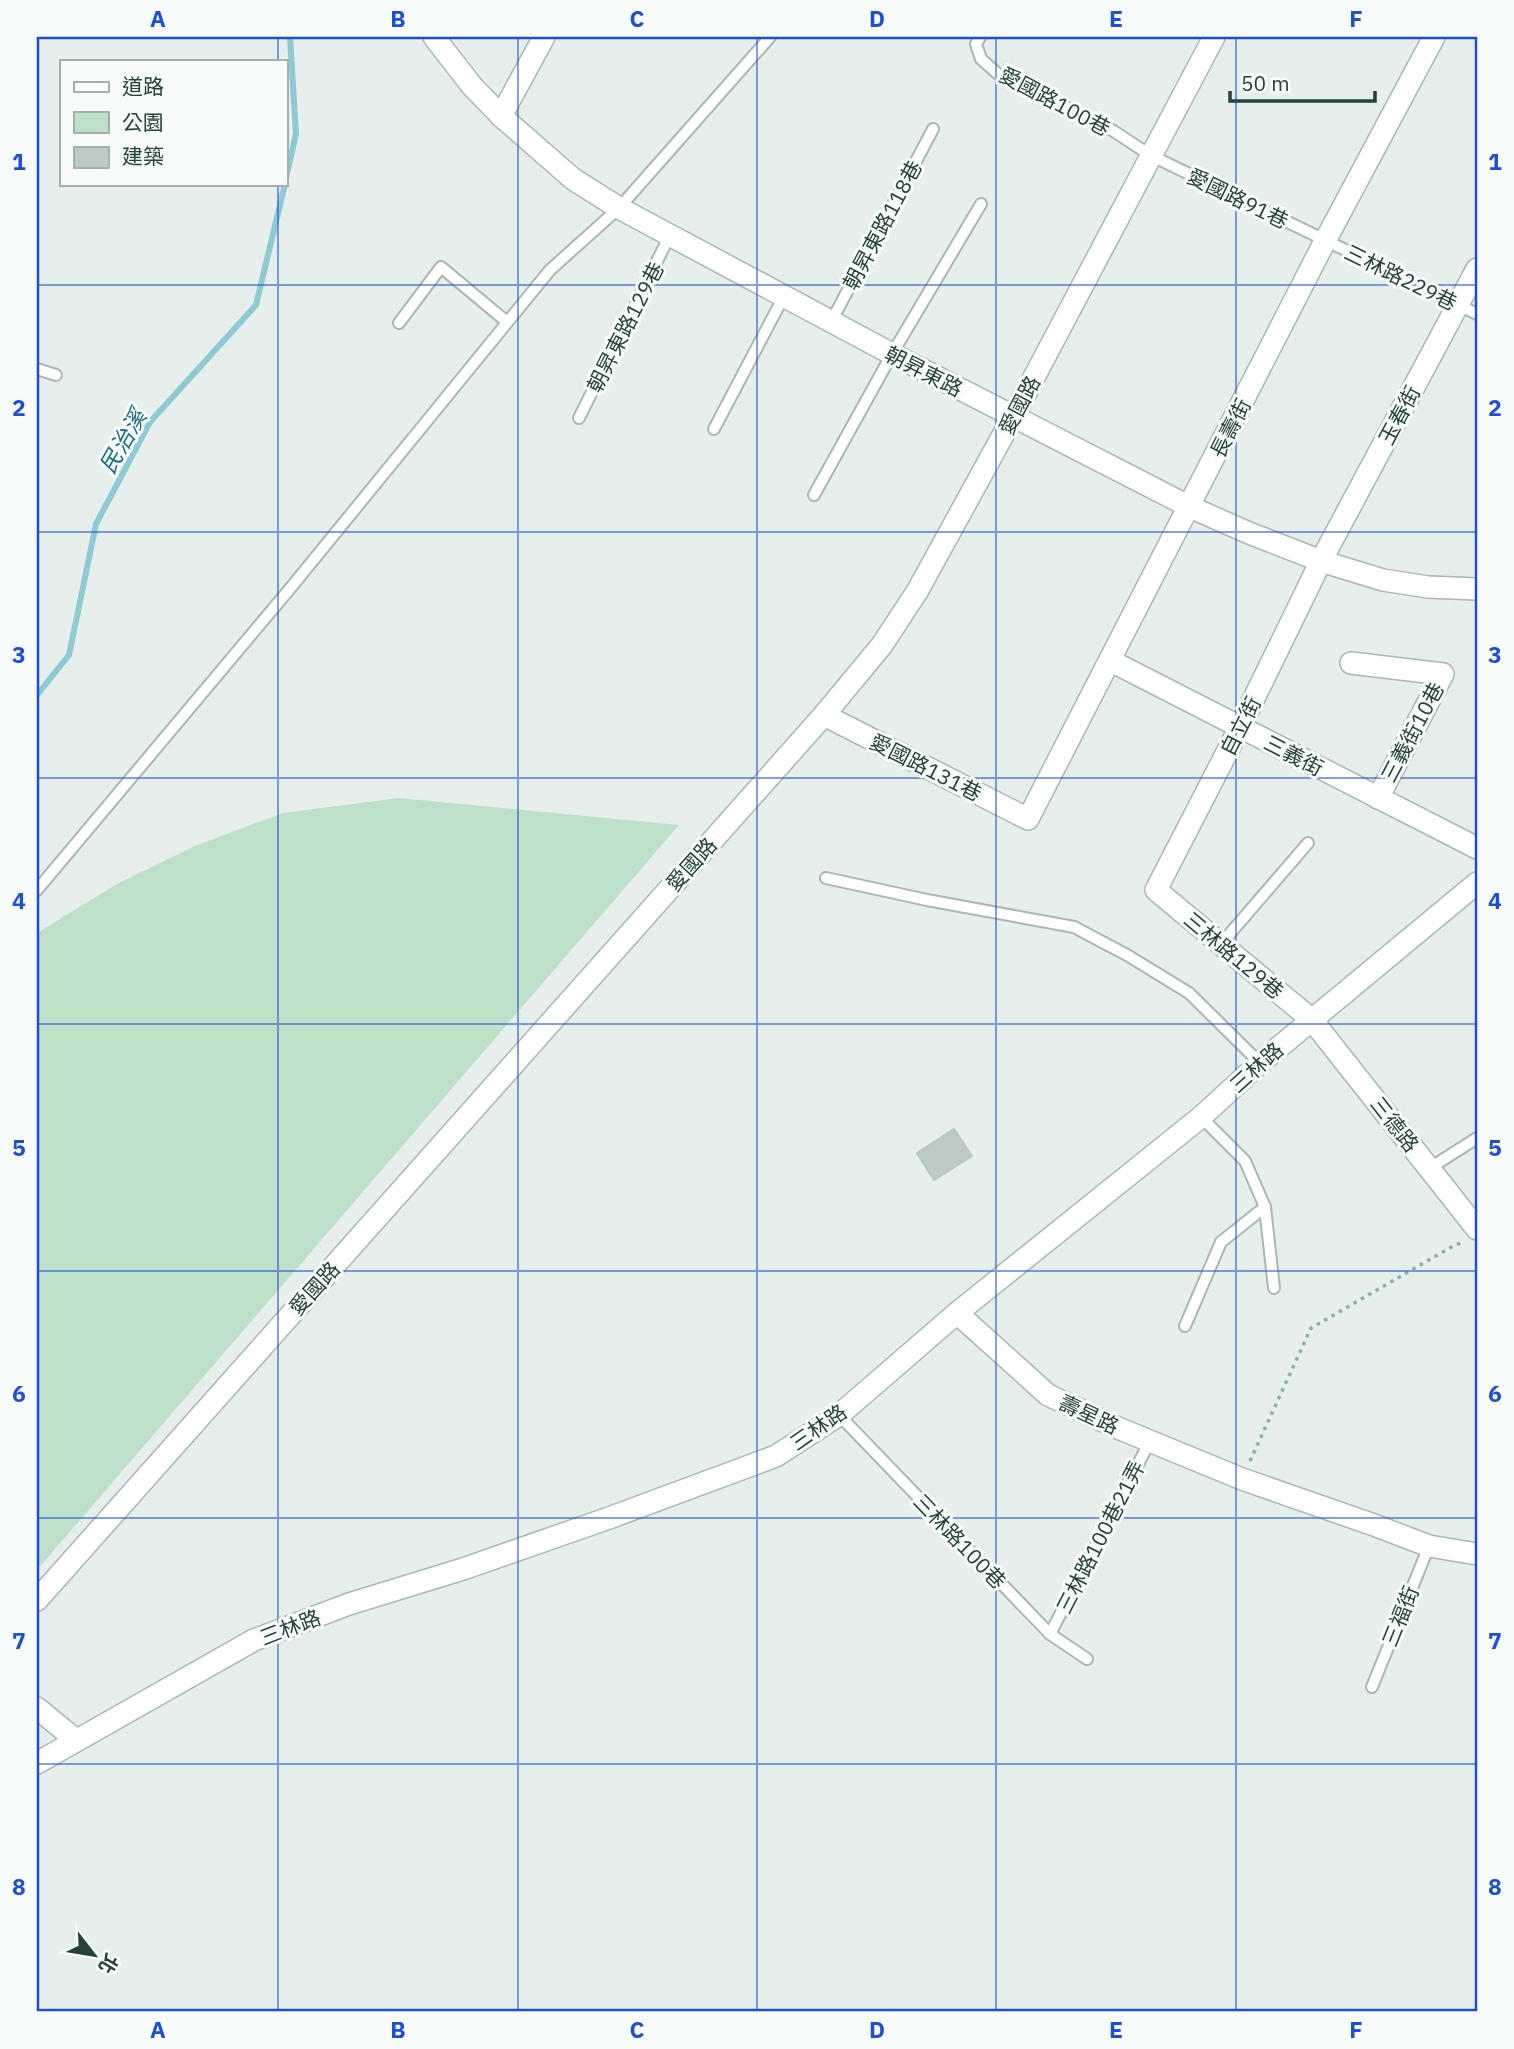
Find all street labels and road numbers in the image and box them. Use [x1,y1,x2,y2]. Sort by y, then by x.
street label: 愛國路100巷 [995,60,1115,142]
street label: 朝昇東路118巷 [836,155,928,295]
street label: 愛國路91巷 [1183,161,1293,235]
street label: 三林路229巷 [1340,238,1462,316]
street label: 朝昇東路129巷 [580,257,670,397]
street label: 朝昇東路 [880,339,968,403]
street label: 愛國路 [992,371,1046,439]
street label: 玉春街 [1372,381,1426,449]
street label: 長壽街 [1203,394,1257,462]
street label: 三義街10巷 [1374,677,1450,787]
street label: 自立街 [1213,692,1267,760]
street label: 愛國路131巷 [865,727,987,807]
street label: 三義街 [1260,728,1328,782]
street label: 愛國路 [660,831,722,897]
street label: 三林路129巷 [1178,905,1290,1005]
street label: 三林路 [1223,1036,1289,1098]
street label: 三德路 [1365,1091,1425,1157]
street label: 愛國路 [283,1255,345,1321]
street label: 壽星路 [1055,1388,1123,1440]
street label: 三林路 [784,1397,852,1457]
street label: 三林路100巷21弄 [1049,1456,1151,1618]
street label: 三林路100巷 [908,1487,1012,1595]
street label: 三福街 [1375,1582,1425,1650]
street label: 三林路 [256,1603,324,1651]

